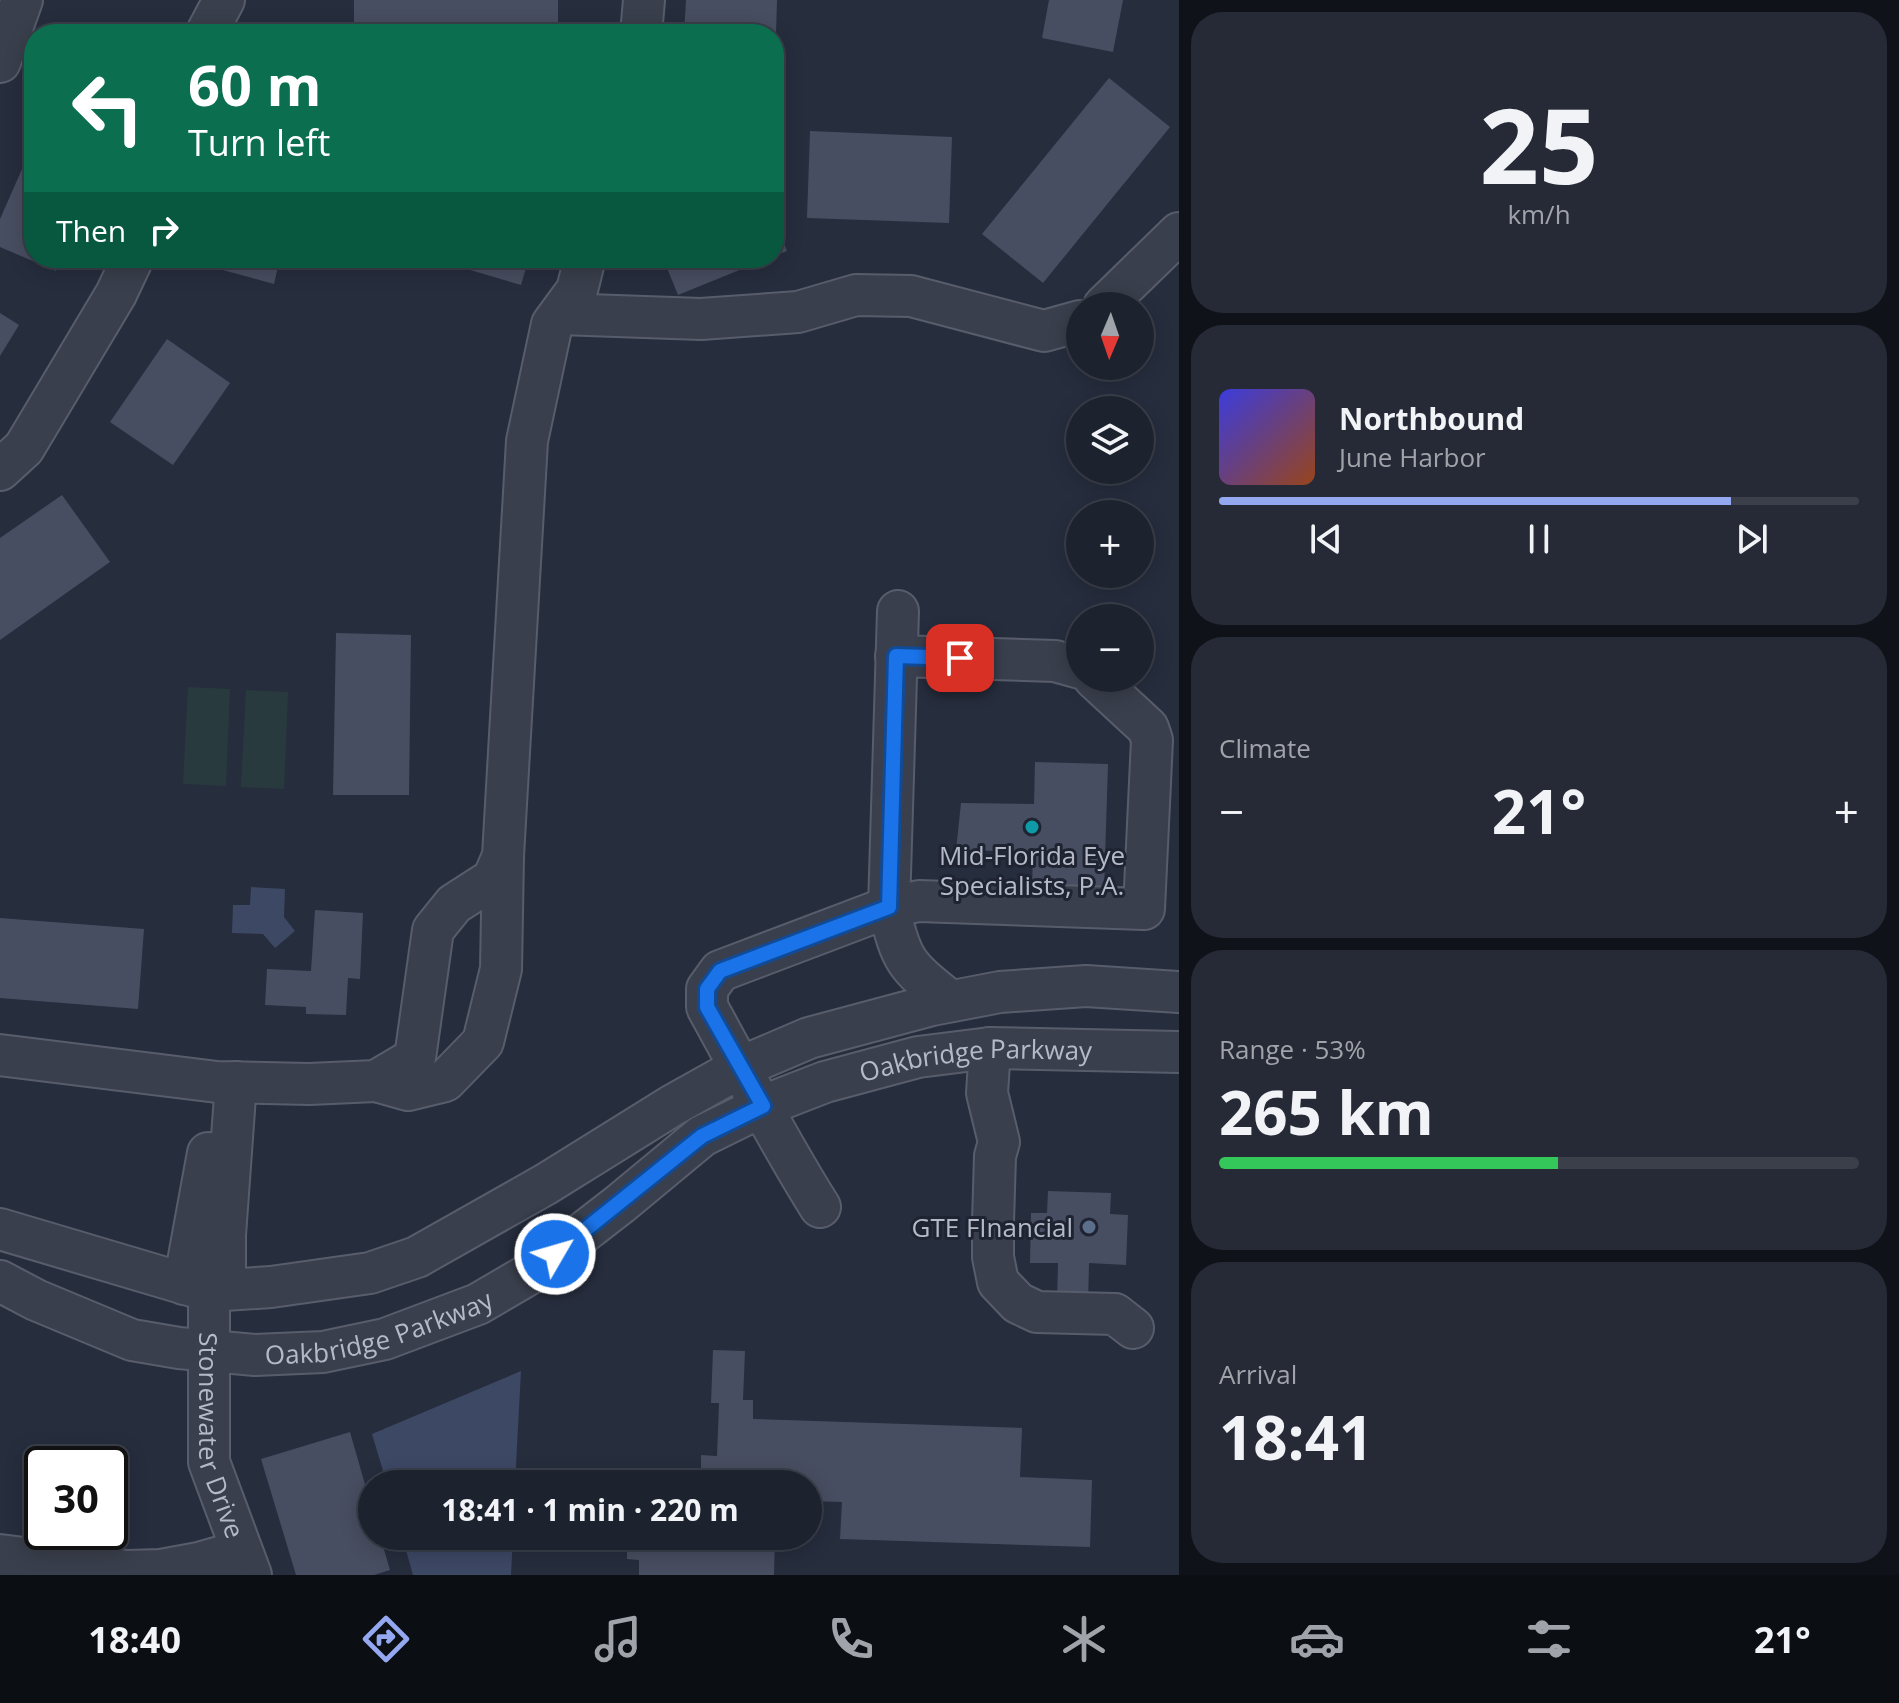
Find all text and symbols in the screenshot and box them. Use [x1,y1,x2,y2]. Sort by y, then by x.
text: 60 m [188,46,322,122]
icon: left [56,56,160,160]
text: 25 [1480,73,1598,214]
text: Turn left [188,118,330,167]
text: km/h [1507,196,1571,232]
icon: right [142,208,186,252]
text: Then [56,210,126,251]
north arrow [1066,292,1154,380]
map controls [1066,292,1154,692]
button: layers [1066,396,1154,484]
text: Northbound [1339,398,1524,439]
text: June Harbor [1339,439,1486,475]
button: + [1066,500,1154,588]
icon: previous [1304,517,1348,561]
icon: pause [1517,517,1561,561]
icon: next [1730,517,1774,561]
button: − [1066,604,1154,692]
pin [926,624,994,692]
icon: arrive [938,636,982,680]
text: Climate [1219,730,1311,766]
text: 21° [1492,770,1586,852]
text: − [1219,781,1244,841]
text: + [1834,781,1859,841]
marker: Mid-Florida Eye Specialists, P.A. [1023,818,1041,836]
place label: Mid-Florida Eye Specialists, P.A. [939,837,1125,903]
street label: Oakbridge Parkway [855,1030,1093,1090]
text: Range · 53% [1219,1031,1366,1067]
text: 265 km [1219,1071,1434,1153]
place label: GTE FInancial [912,1209,1073,1245]
position arrow [513,1212,597,1296]
marker: GTE FInancial [1080,1218,1098,1236]
street label: Oakbridge Parkway [264,1281,500,1373]
street label: Stonewater Drive [191,1332,254,1543]
text: Arrival [1219,1356,1297,1392]
text: 18:41 [1219,1396,1373,1478]
speed limit sign: 30 [24,1446,128,1550]
text: 18:41 · 1 min · 220 m [441,1489,739,1530]
icon: directions [358,1611,414,1667]
icon: music [590,1611,646,1667]
icon: phone [823,1611,879,1667]
icon: climate [1056,1611,1112,1667]
icon: car [1289,1611,1345,1667]
icon: filters [1521,1611,1577,1667]
text: 18:40 [88,1615,181,1664]
text: 21° [1754,1615,1811,1664]

